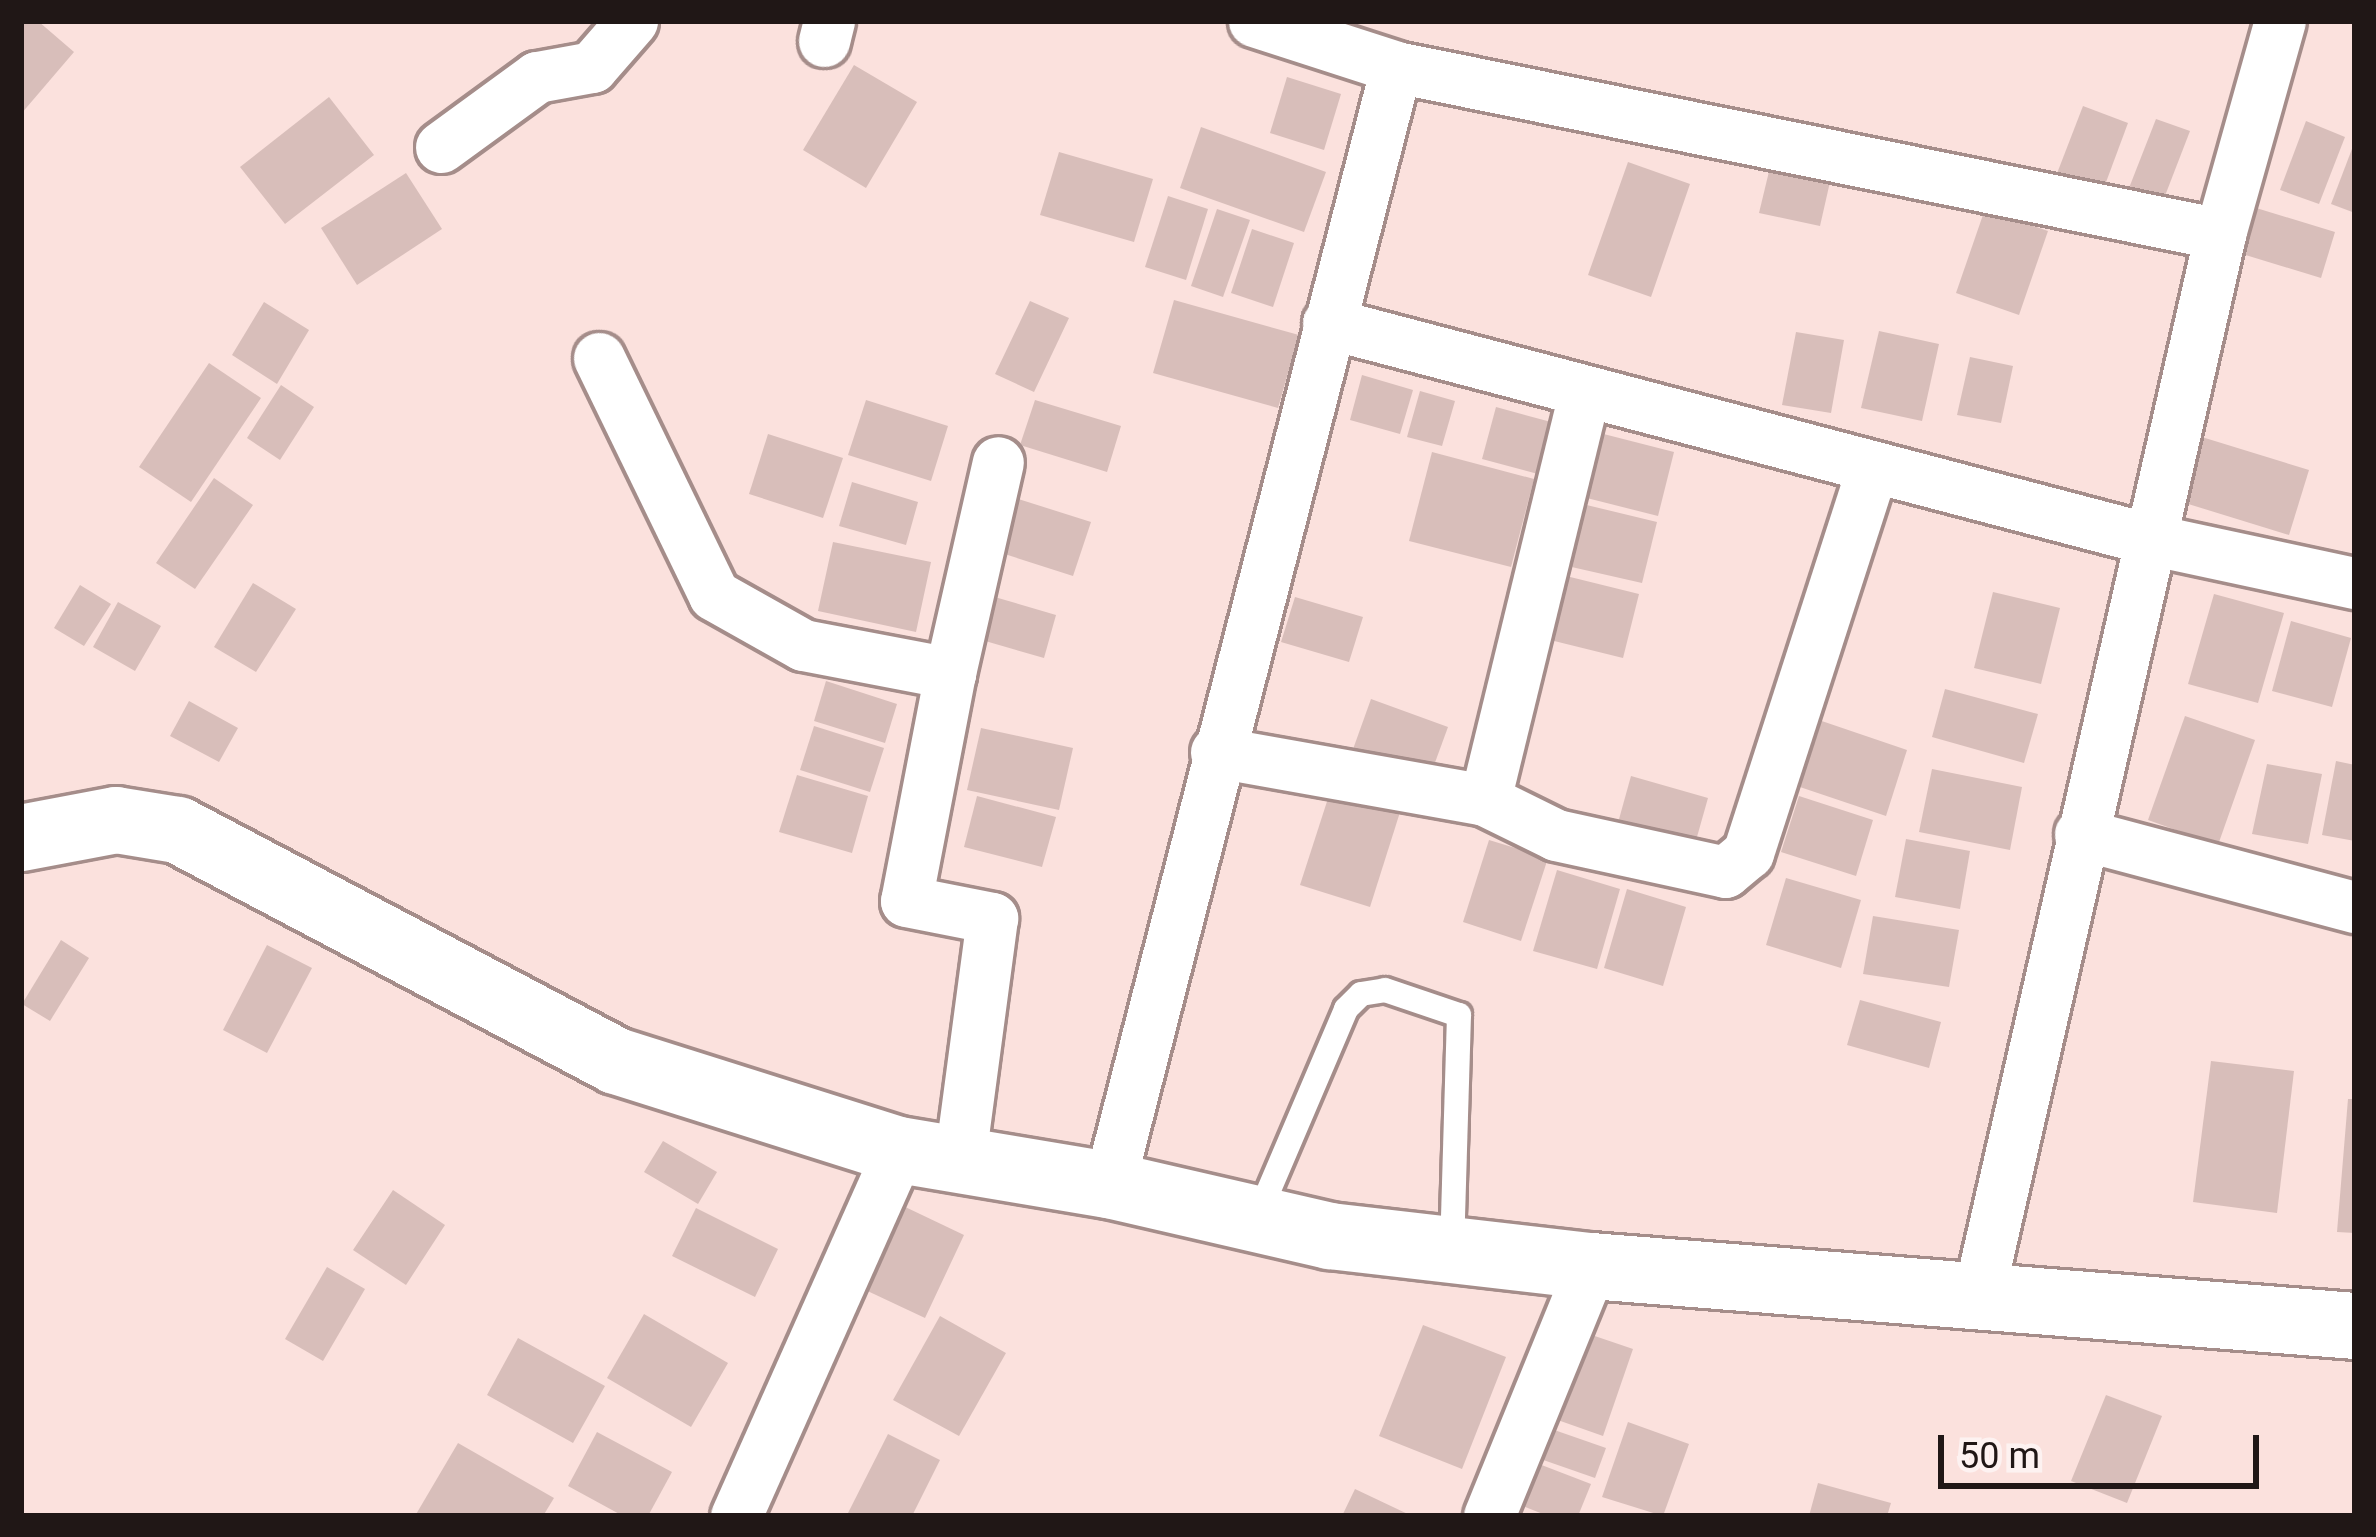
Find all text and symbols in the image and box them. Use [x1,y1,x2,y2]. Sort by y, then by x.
scale bar [1944,1411,2265,1485]
text: 50 m [1959,1435,2040,1477]

